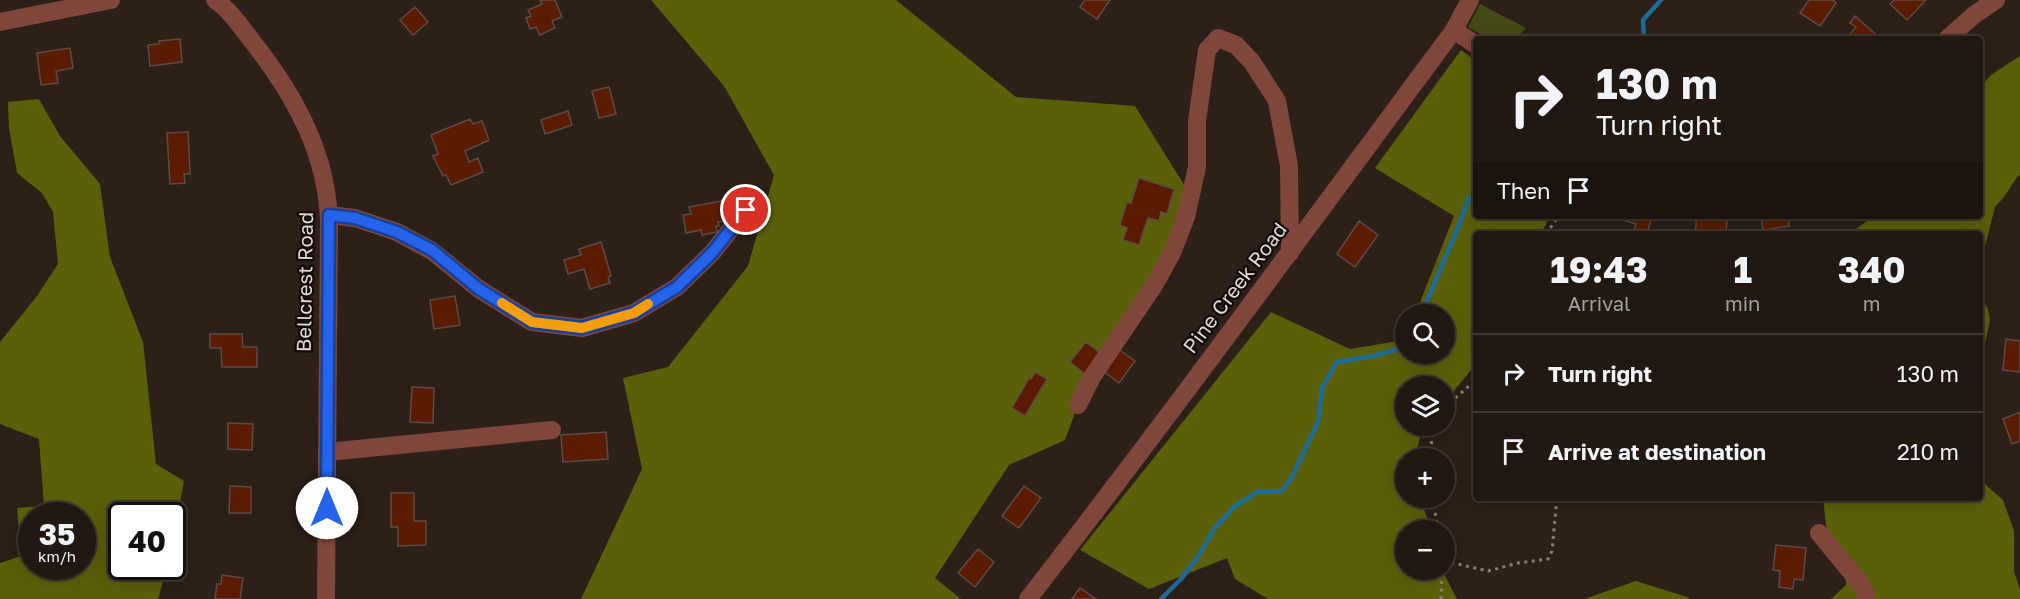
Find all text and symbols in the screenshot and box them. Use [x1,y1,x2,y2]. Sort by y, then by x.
text: 130 m [1596,58,1718,108]
icon: right [1497,60,1575,138]
text: Turn right [1596,109,1722,141]
icon: arrive [1562,174,1595,207]
text: Then [1497,177,1550,204]
pin [720,184,771,235]
icon: arrive [729,193,762,226]
street label: Bellcrest Road [291,212,317,352]
street label: Pine Creek Road [1177,217,1291,357]
text: 19:43 [1550,248,1648,291]
text: 1 [1733,248,1752,291]
text: 340 [1838,248,1906,291]
text: Arrival [1568,291,1630,315]
text: min [1725,291,1760,315]
text: m [1863,291,1881,315]
map controls [1395,304,1455,580]
button: search [1395,304,1455,364]
icon: right [1497,357,1530,390]
text: Turn right [1548,360,1652,387]
text: 130 m [1897,360,1959,387]
button: layers [1395,376,1455,436]
icon: arrive [1497,435,1530,468]
text: Arrive at destination [1548,438,1766,465]
text: 210 m [1897,438,1959,465]
button: + [1395,448,1455,508]
position arrow [295,476,359,540]
speed limit sign: 40 [108,502,186,580]
text: 35 [39,516,75,552]
button: − [1395,520,1455,580]
text: km/h [38,547,76,565]

